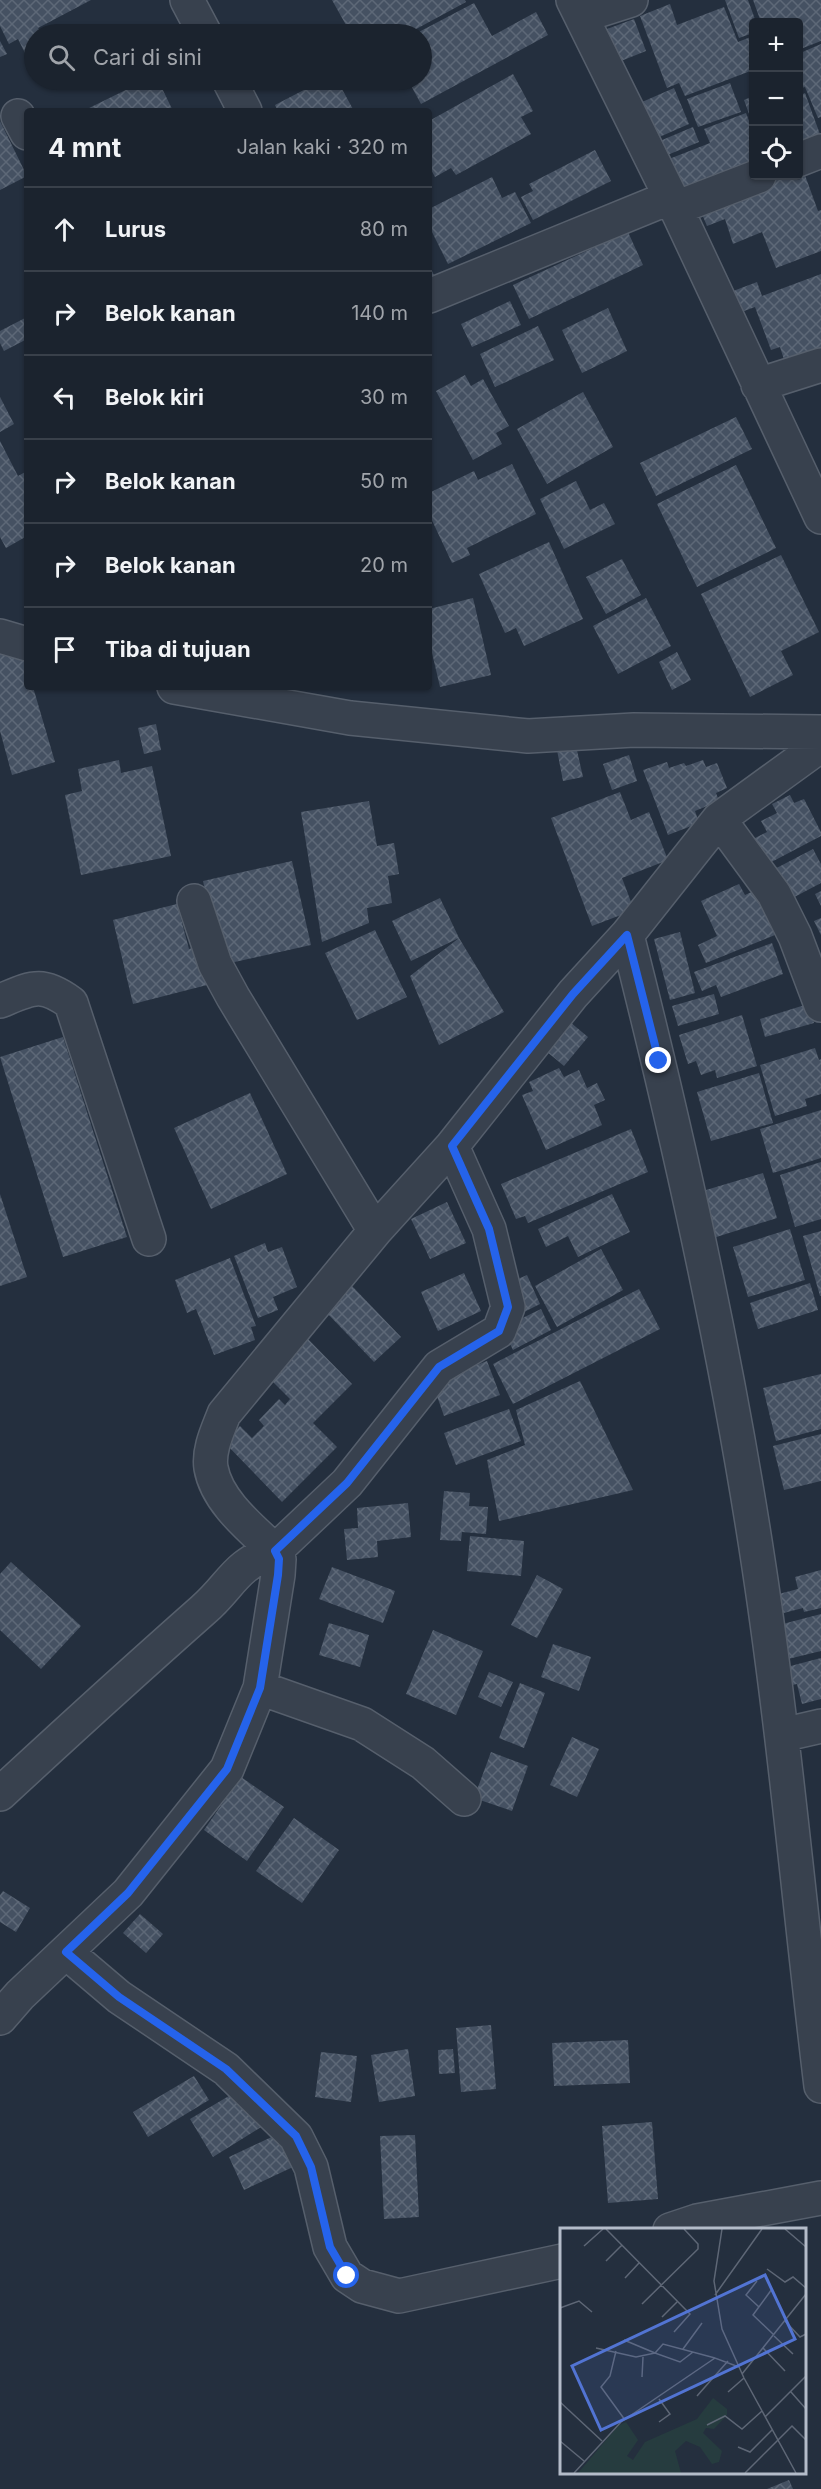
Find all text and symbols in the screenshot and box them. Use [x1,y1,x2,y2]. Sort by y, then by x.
map controls [749,18,803,180]
button: + [749,18,803,72]
search box [24,24,432,90]
icon: search [45,41,78,74]
text: Cari di sini [93,44,202,70]
button: − [749,72,803,126]
button: locate [749,126,803,180]
text: 4 mnt [48,132,121,163]
text: Jalan kaki · 320 m [236,135,408,159]
icon: ahead [48,213,81,246]
text: Lurus [105,216,166,242]
text: 80 m [360,217,408,241]
icon: right [48,297,81,330]
text: Belok kanan [105,300,236,326]
text: 140 m [351,301,408,325]
icon: left [48,381,81,414]
text: Belok kiri [105,384,204,410]
text: 30 m [360,385,408,409]
icon: right [48,465,81,498]
text: Belok kanan [105,468,236,494]
text: 50 m [360,469,408,493]
icon: right [48,549,81,582]
text: Belok kanan [105,552,236,578]
text: 20 m [360,553,408,577]
icon: arrive [48,633,81,666]
text: Tiba di tujuan [105,636,251,662]
route end [645,1047,671,1073]
inset map [560,2228,806,2474]
route start [333,2262,359,2288]

